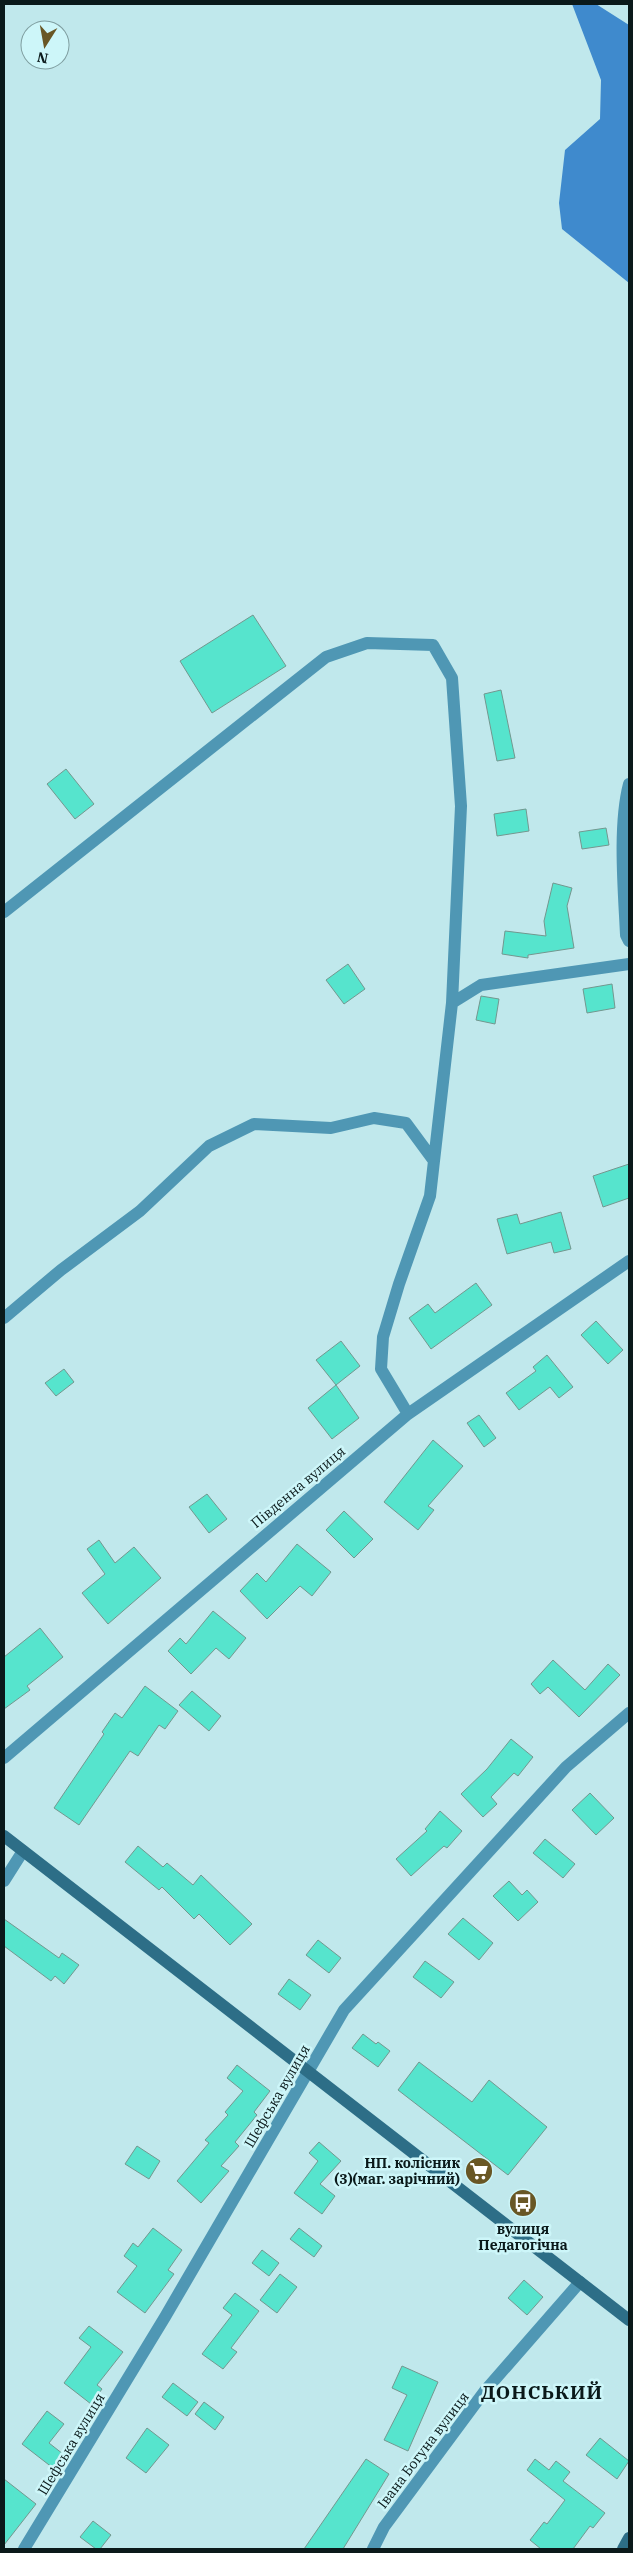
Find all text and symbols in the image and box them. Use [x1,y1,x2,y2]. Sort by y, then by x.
north arrow [20,20,70,70]
text: N [35,48,50,68]
street label: Південна вулиця [247,1442,349,1532]
street label: Шефська вулиця [240,2041,314,2151]
place label: НП. колісник (3)(маг. зарічний) [334,2154,460,2188]
supermarket icon: НП. колісник (3)(маг. зарічний) [464,2156,494,2186]
bus stop icon: вулиця Педагогічна [508,2188,538,2218]
place label: вулиця Педагогічна [478,2220,568,2254]
district label: ДОНСЬКИЙ [481,2380,603,2404]
street label: Івана Богуна вулиця [373,2388,473,2512]
street label: Шефська вулиця [33,2390,109,2498]

